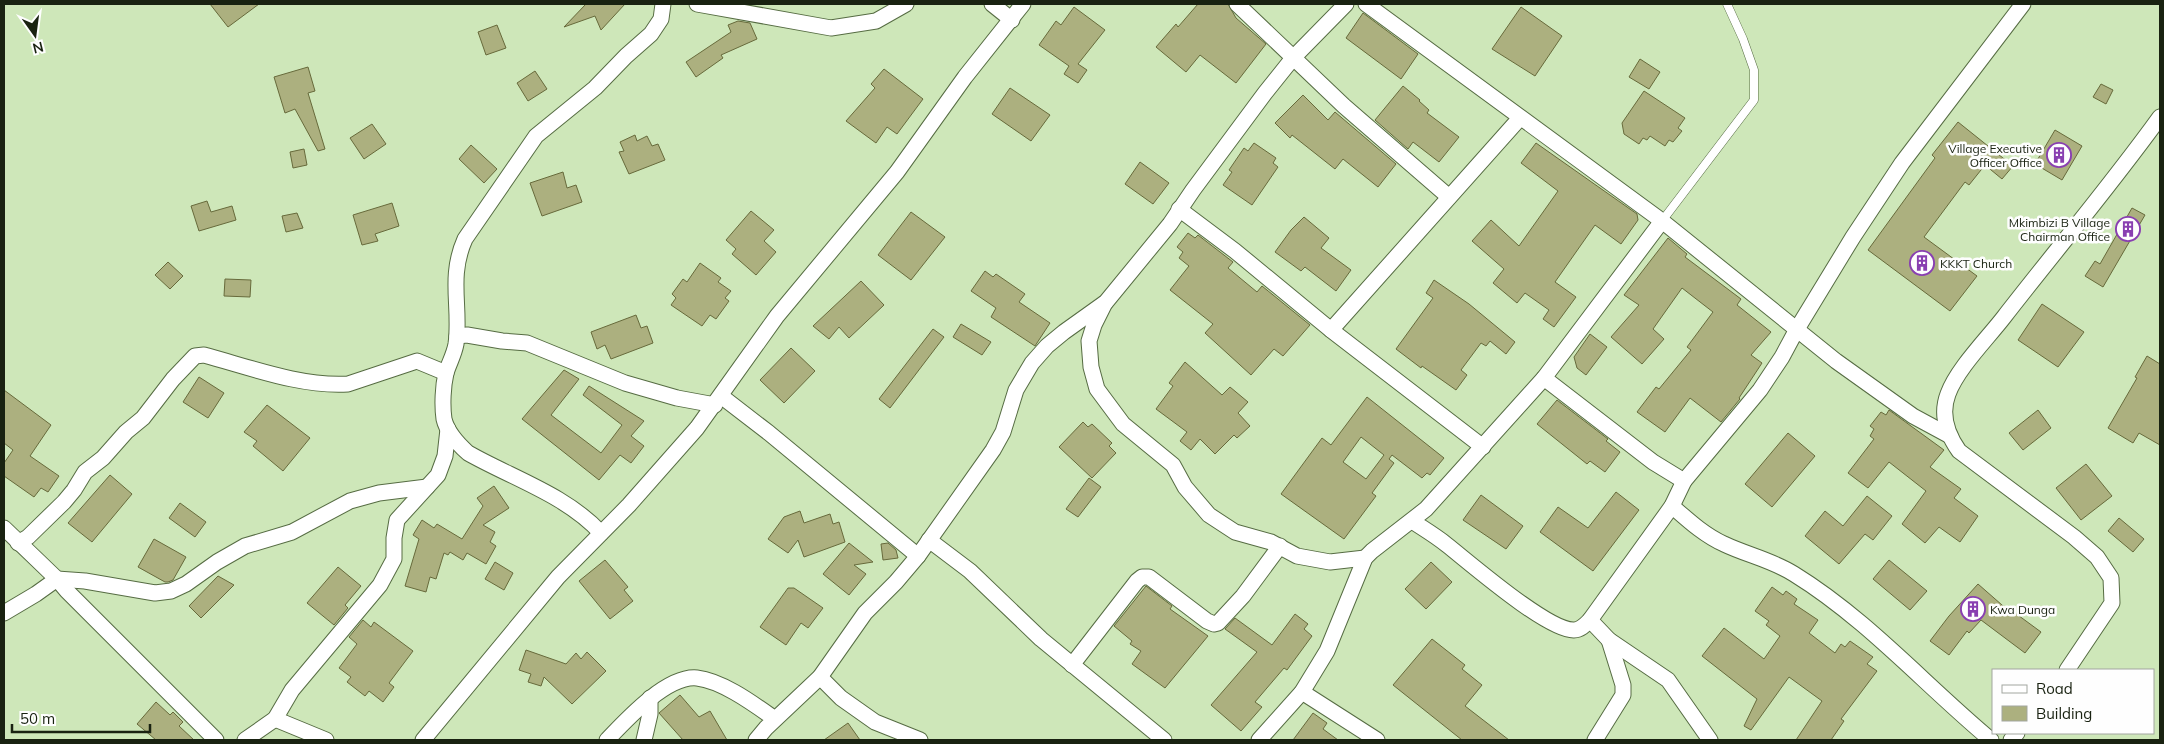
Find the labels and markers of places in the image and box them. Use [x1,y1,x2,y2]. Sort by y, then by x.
place label: Village Executive Officer Office [1948,141,2042,170]
building icon: Village Executive Officer Office [2046,142,2072,168]
place label: Mkimbizi B Village Chairman Office [2009,215,2110,244]
building icon: Mkimbizi B Village Chairman Office [2115,216,2141,242]
building icon: KKKT Church [1909,250,1935,276]
place label: KKKT Church [1940,256,2012,271]
building icon: Kwa Dunga [1960,596,1986,622]
place label: Kwa Dunga [1990,602,2055,617]

